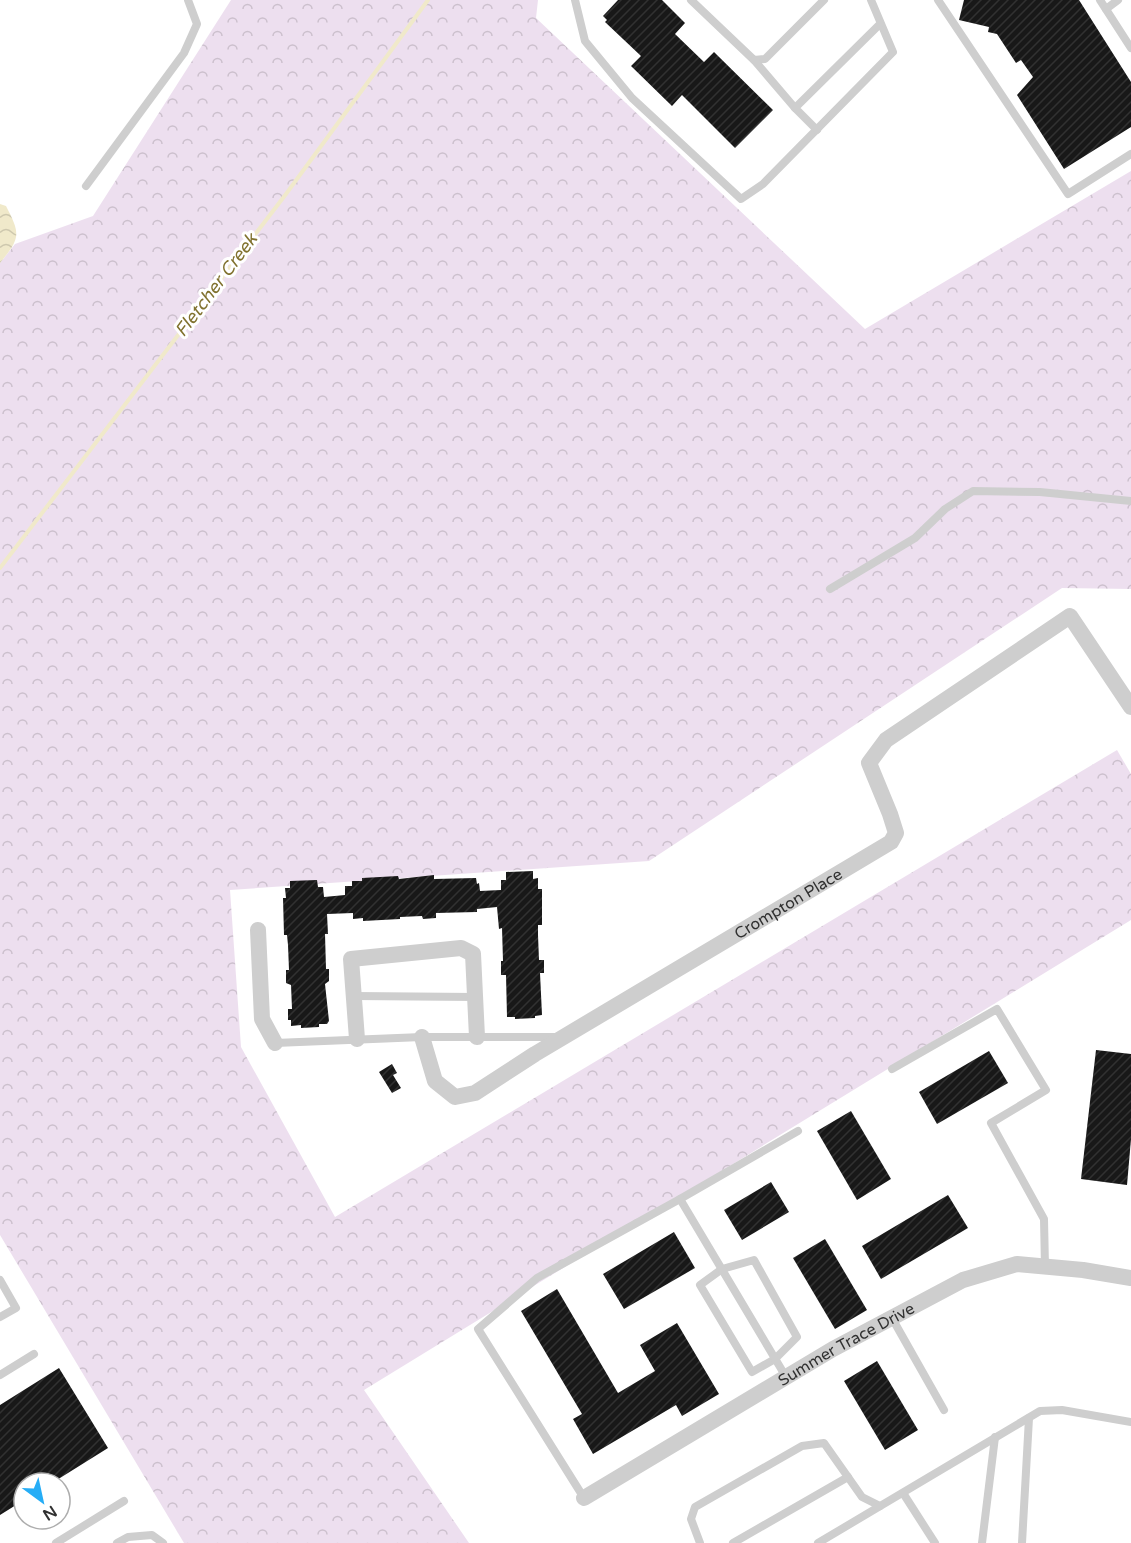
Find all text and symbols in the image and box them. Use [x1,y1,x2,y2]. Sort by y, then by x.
water label: Fletcher Creek [170,228,263,341]
street label: Crompton Place [731,864,846,944]
street label: Summer Trace Drive [774,1299,918,1391]
north arrow [12,1471,72,1531]
text: N [39,1501,60,1525]

